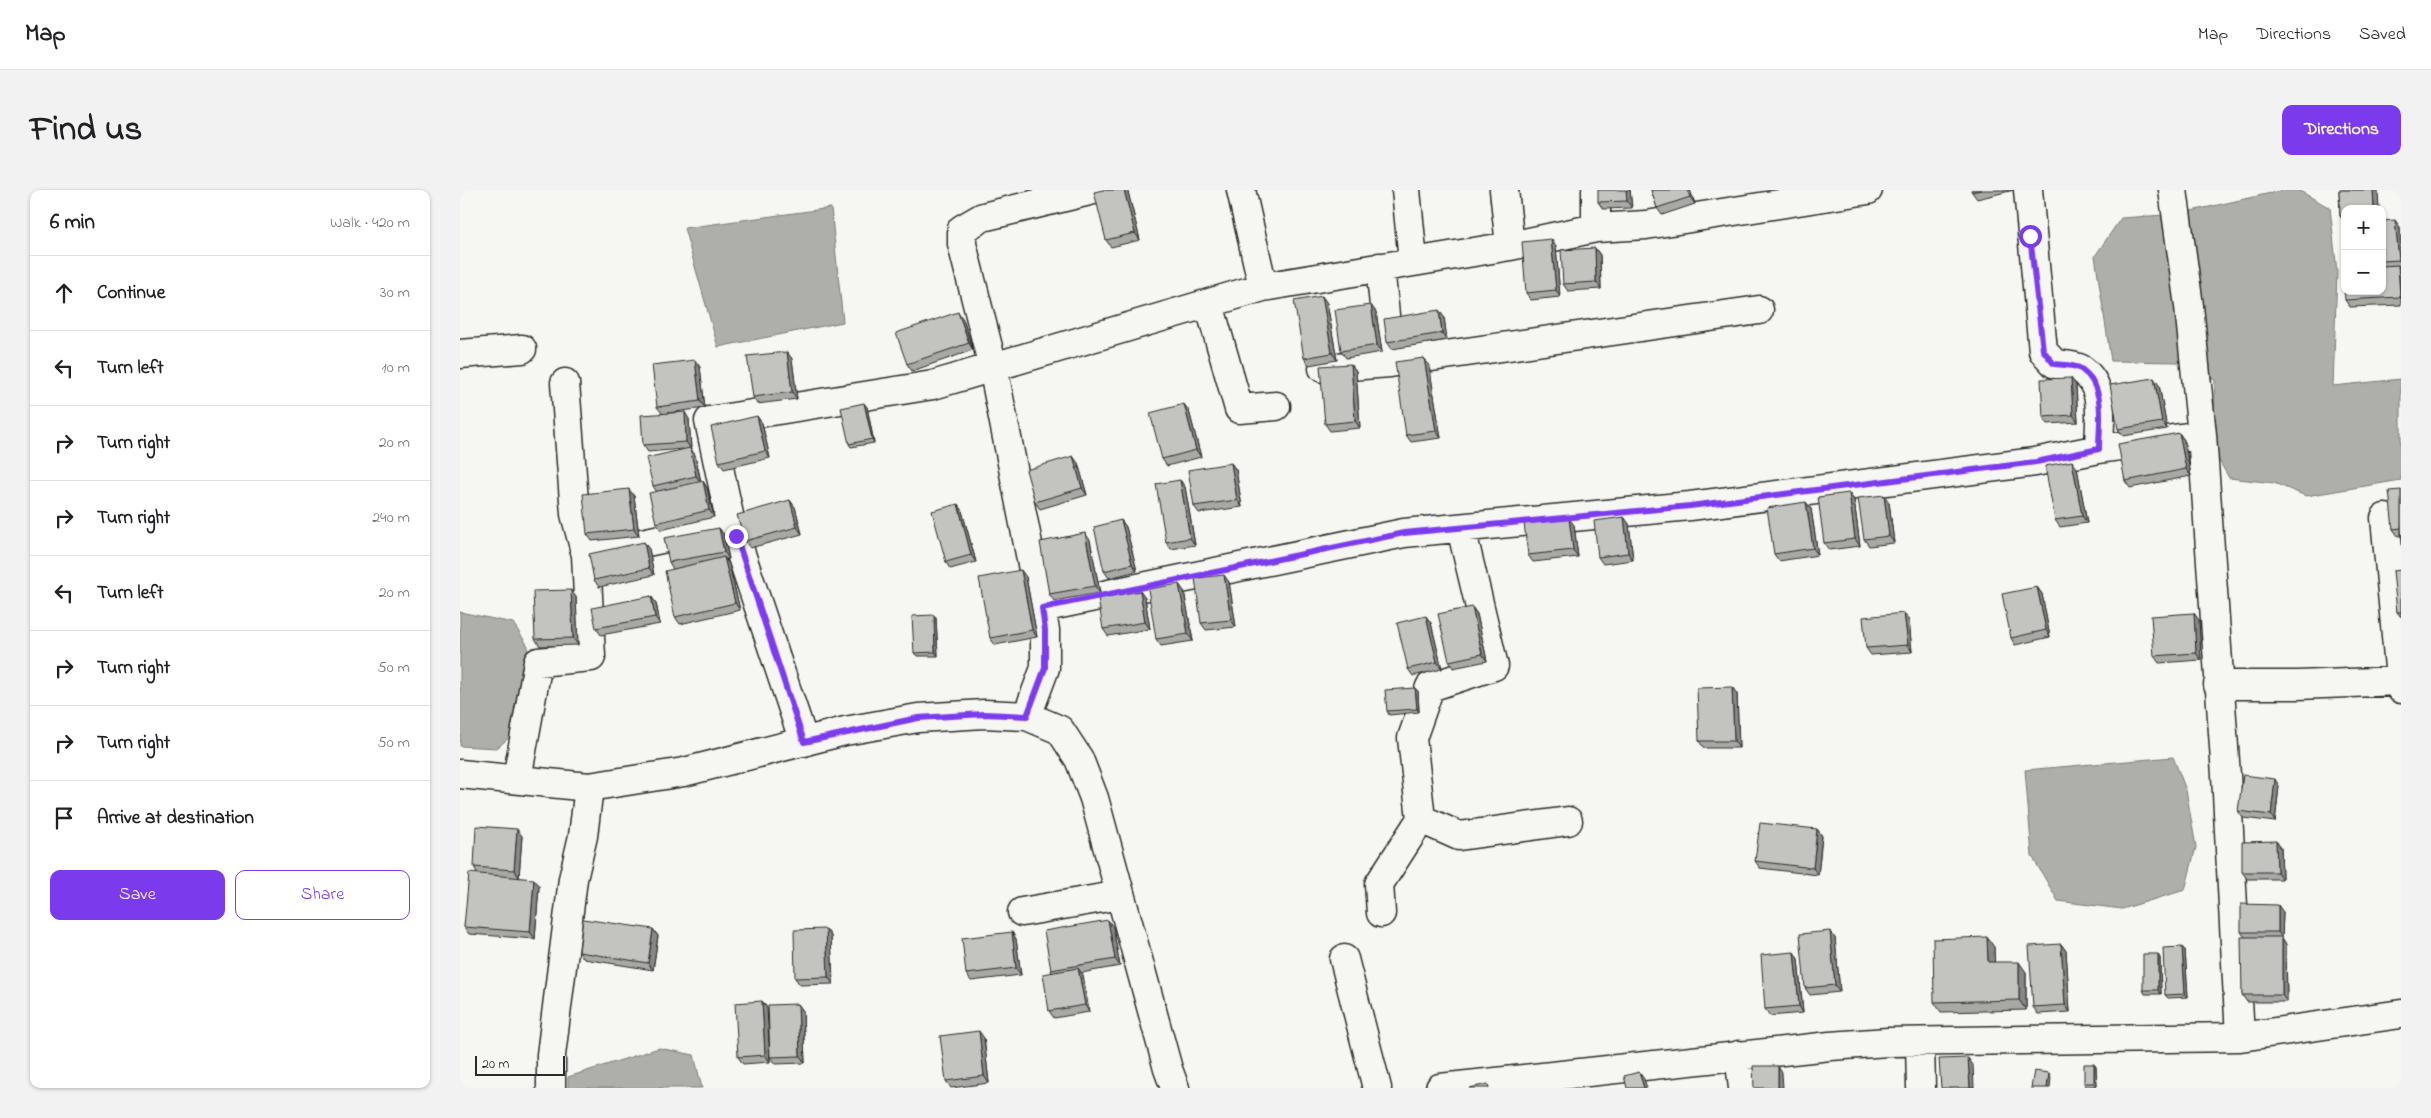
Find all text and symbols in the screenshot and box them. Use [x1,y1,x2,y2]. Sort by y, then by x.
text: Map [25,17,66,52]
text: Map [2198,22,2228,48]
text: Directions [2256,22,2331,48]
text: Saved [2359,22,2406,48]
text: Find us [30,105,142,156]
button: Directions [2282,105,2401,155]
map controls [2341,205,2386,295]
button: + [2341,205,2386,250]
text: 6 min [50,208,95,238]
text: Walk · 420 m [330,211,410,235]
route start [2019,225,2042,248]
button: − [2341,250,2386,295]
icon: ahead [50,279,78,307]
text: Continue [97,280,165,307]
text: 30 m [380,281,410,305]
icon: left [50,354,78,382]
text: Turn left [97,355,164,382]
text: 10 m [382,356,410,380]
icon: right [50,429,78,457]
text: Turn right [97,430,170,457]
text: 20 m [379,431,410,455]
icon: right [50,504,78,532]
text: Turn right [97,505,170,532]
text: 240 m [372,506,410,530]
route end [725,525,748,548]
icon: left [50,579,78,607]
text: Turn left [97,580,164,607]
text: 20 m [379,581,410,605]
icon: right [50,654,78,682]
text: Turn right [97,655,170,682]
text: 50 m [378,656,410,680]
icon: right [50,729,78,757]
text: Turn right [97,730,170,757]
text: 50 m [378,731,410,755]
icon: arrive [50,804,78,832]
text: Arrive at destination [97,805,254,832]
button: Save [50,870,225,920]
button: Share [235,870,410,920]
scale bar [475,1053,565,1076]
text: 20 m [482,1054,509,1075]

